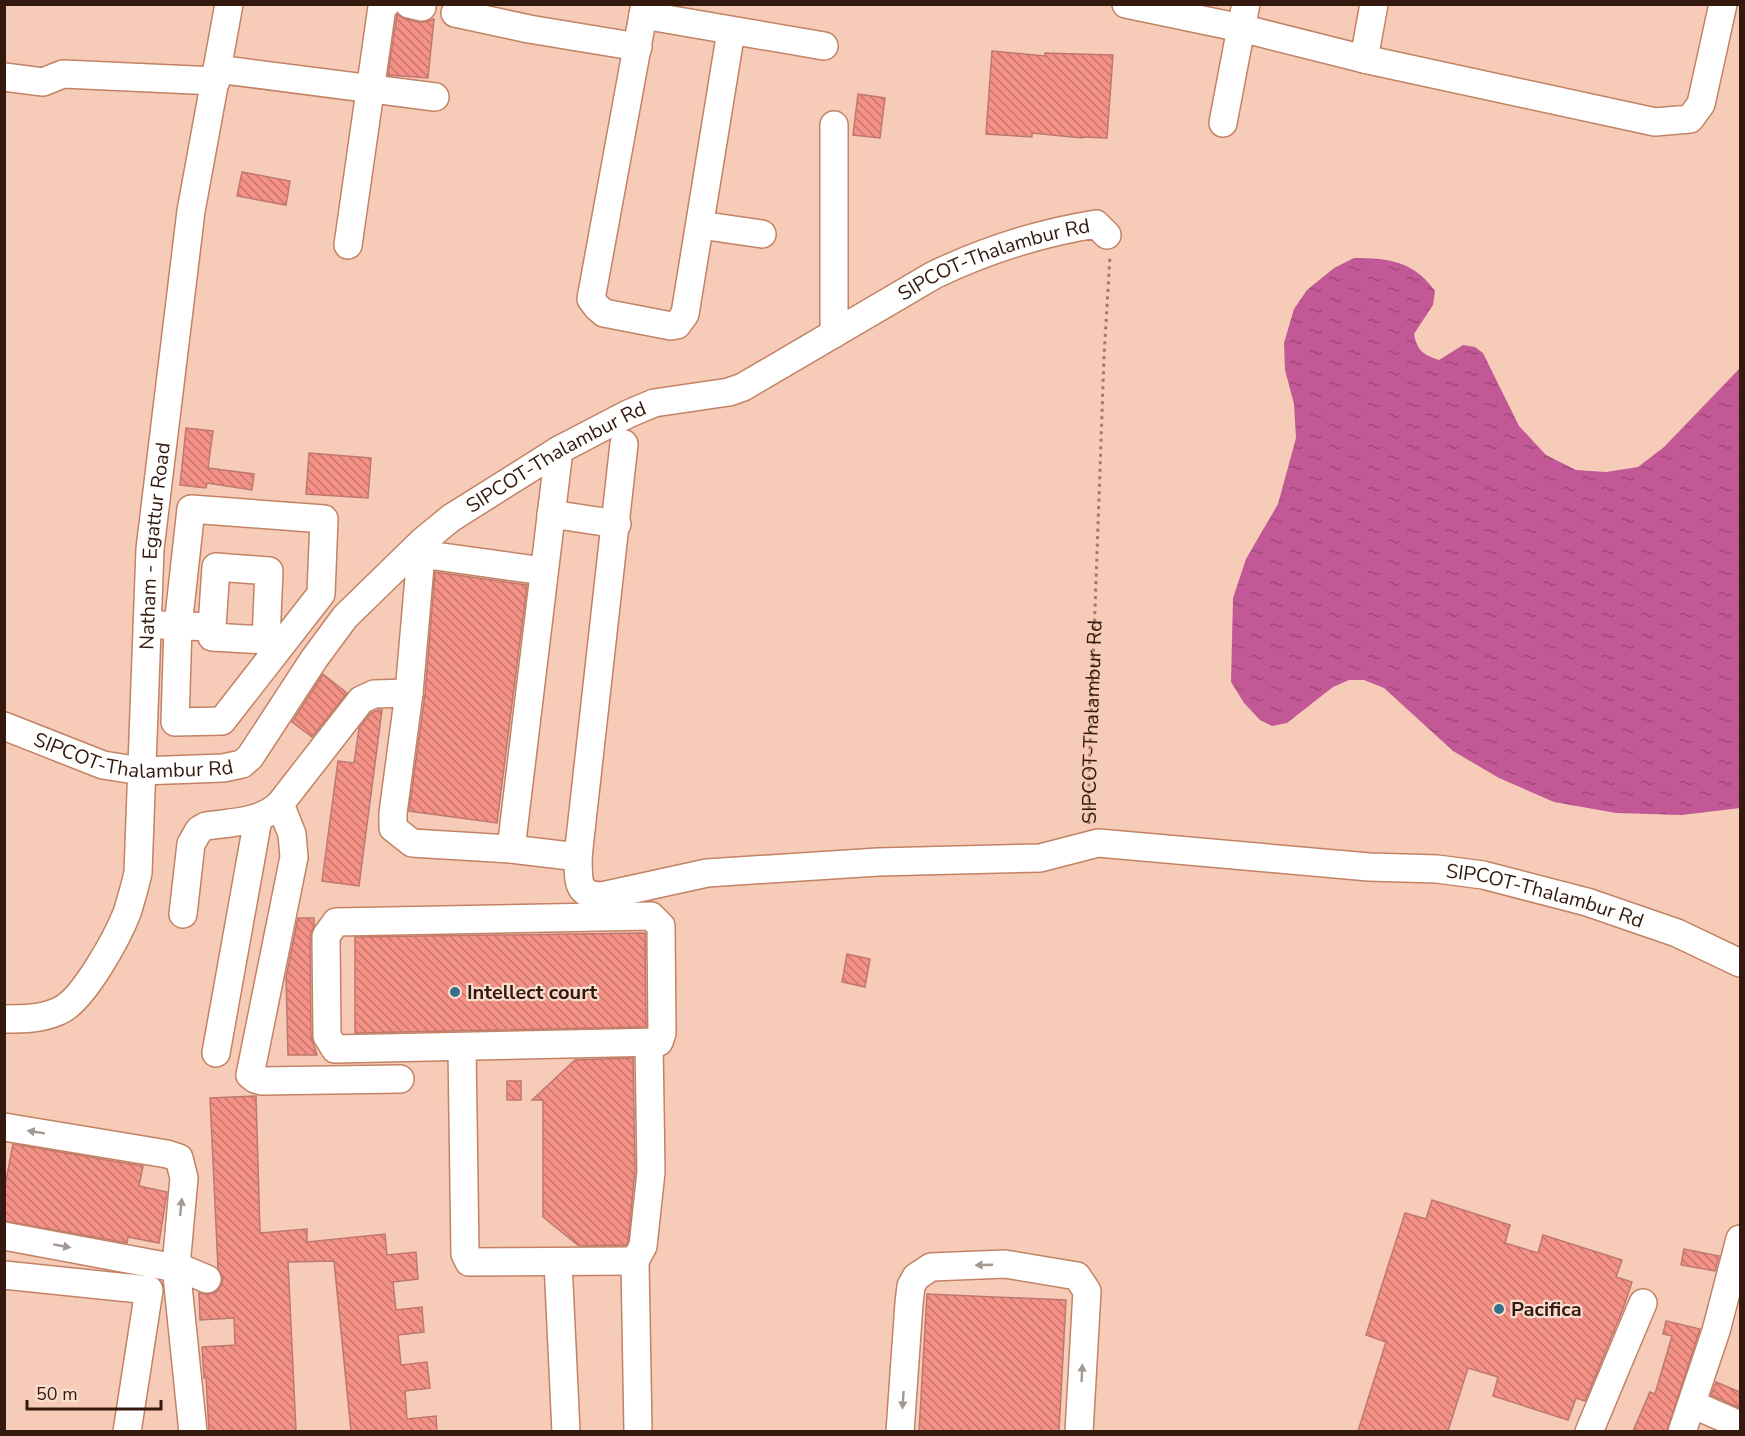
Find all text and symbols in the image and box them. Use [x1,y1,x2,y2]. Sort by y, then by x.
street label: SIPCOT-Thalambur Rd [893,212,1092,307]
street label: SIPCOT-Thalambur Rd [460,395,650,519]
street label: Natham - Egattur Road [133,441,176,650]
street label: SIPCOT-Thalambur Rd [1075,620,1108,824]
street label: SIPCOT-Thalambur Rd [30,726,236,785]
street label: SIPCOT-Thalambur Rd [1444,857,1648,934]
place label: Intellect court [467,979,598,1006]
marker: Intellect court [448,985,462,999]
one-way arrow [27,1128,46,1137]
one-way arrow [176,1198,186,1217]
one-way arrow [53,1242,72,1251]
one-way arrow [974,1260,993,1269]
place label: Pacifica [1511,1296,1582,1323]
marker: Pacifica [1492,1302,1506,1316]
one-way arrow [1078,1364,1087,1383]
scale bar [27,1373,160,1411]
text: 50 m [36,1382,78,1406]
one-way arrow [898,1391,907,1410]

